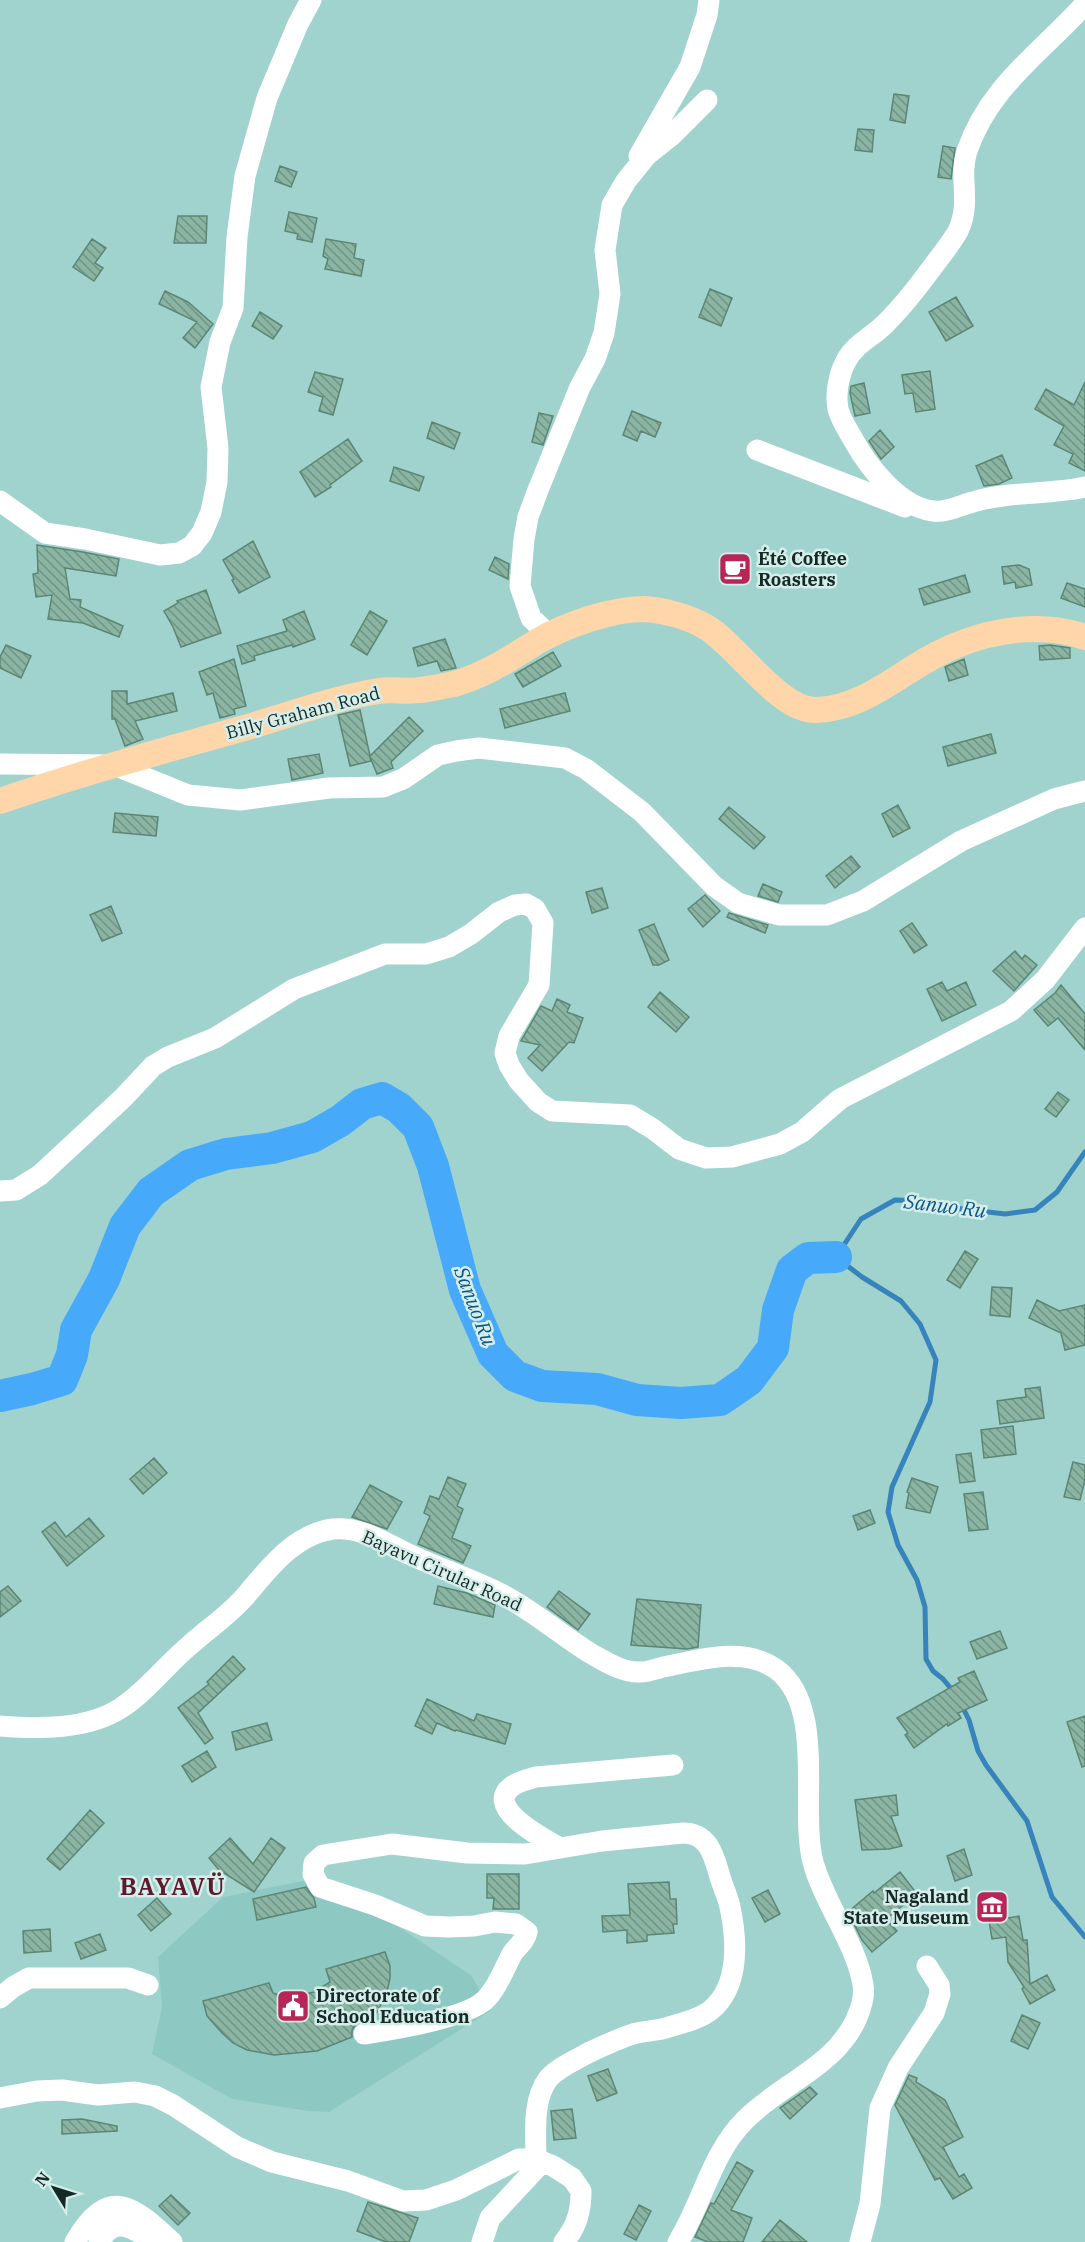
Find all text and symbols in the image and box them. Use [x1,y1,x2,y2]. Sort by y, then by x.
place label: Été Coffee Roasters [758,546,847,591]
cafe icon: Été Coffee Roasters [717,551,753,587]
street label: Billy Graham Road [223,681,382,744]
water label: Sanuo Ru [902,1187,988,1224]
water label: Sanuo Ru [448,1262,503,1350]
street label: Bayavu Cirular Road [359,1525,526,1616]
district label: BAYAVÜ [120,1870,226,1902]
place label: Nagaland State Museum [843,1885,970,1929]
museum icon: Nagaland State Museum [974,1889,1010,1925]
place label: Directorate of School Education [316,1984,470,2028]
public building icon: Directorate of School Education [275,1988,311,2024]
north arrow [24,2158,84,2218]
text: N [30,2168,54,2190]

